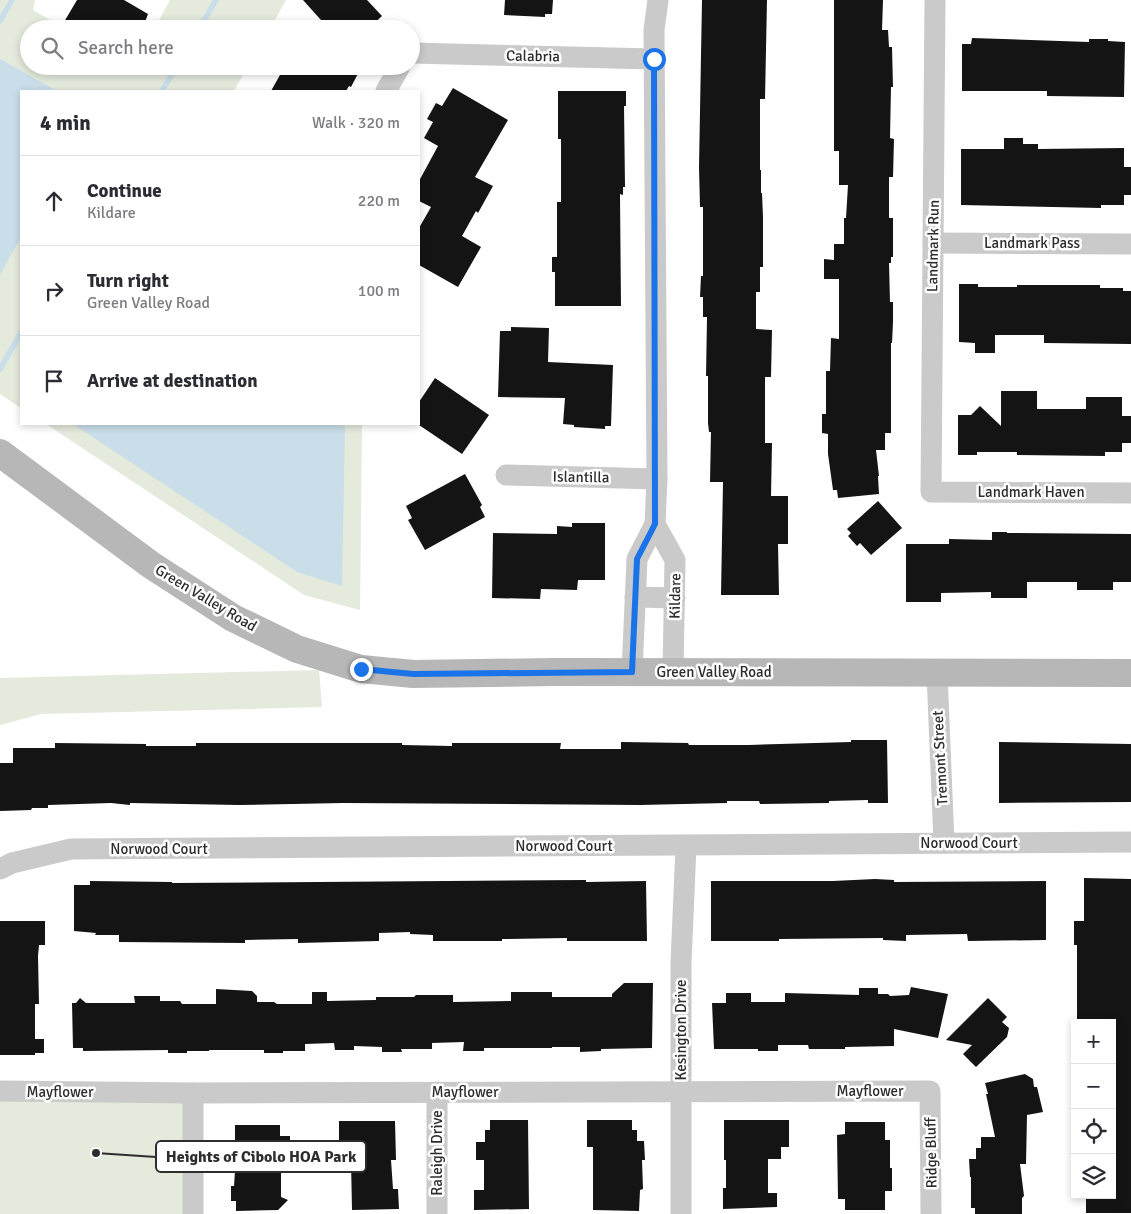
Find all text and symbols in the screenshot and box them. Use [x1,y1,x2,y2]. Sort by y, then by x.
search box [20,20,420,75]
icon: search [38,34,66,62]
text: Search here [78,36,174,60]
street label: Calabria [506,47,560,65]
route start [643,48,666,71]
text: 4 min [40,110,91,136]
text: Walk · 320 m [312,113,400,133]
text: Continue [87,179,162,203]
icon: ahead [40,187,68,215]
text: 220 m [358,191,400,211]
street label: Landmark Run [923,200,943,292]
text: Kildare [87,203,136,223]
street label: Landmark Pass [984,234,1081,252]
text: Turn right [87,269,169,293]
icon: right [40,277,68,305]
text: 100 m [358,281,400,301]
text: Green Valley Road [87,293,210,313]
icon: arrive [40,367,68,395]
text: Arrive at destination [87,369,258,393]
street label: Islantilla [552,468,610,486]
street label: Landmark Haven [977,483,1085,501]
street label: Green Valley Road [152,561,260,635]
street label: Kildare [666,573,684,619]
route end [350,658,373,681]
street label: Green Valley Road [656,663,772,681]
street label: Tremont Street [929,710,951,806]
street label: Norwood Court [920,834,1018,852]
street label: Norwood Court [515,837,613,855]
street label: Norwood Court [110,840,208,858]
street label: Kesington Drive [672,980,690,1080]
map controls [1071,1019,1116,1199]
button: + [1071,1019,1116,1064]
button: − [1071,1064,1116,1109]
street label: Mayflower [836,1082,904,1100]
street label: Mayflower [26,1083,94,1101]
street label: Mayflower [431,1083,499,1101]
button: locate [1071,1109,1116,1154]
street label: Raleigh Drive [428,1110,446,1196]
street label: Ridge Bluff [921,1116,941,1189]
callout: Heights of Cibolo HOA Park [156,1141,366,1172]
text: Heights of Cibolo HOA Park [166,1147,357,1167]
button: layers [1071,1154,1116,1199]

